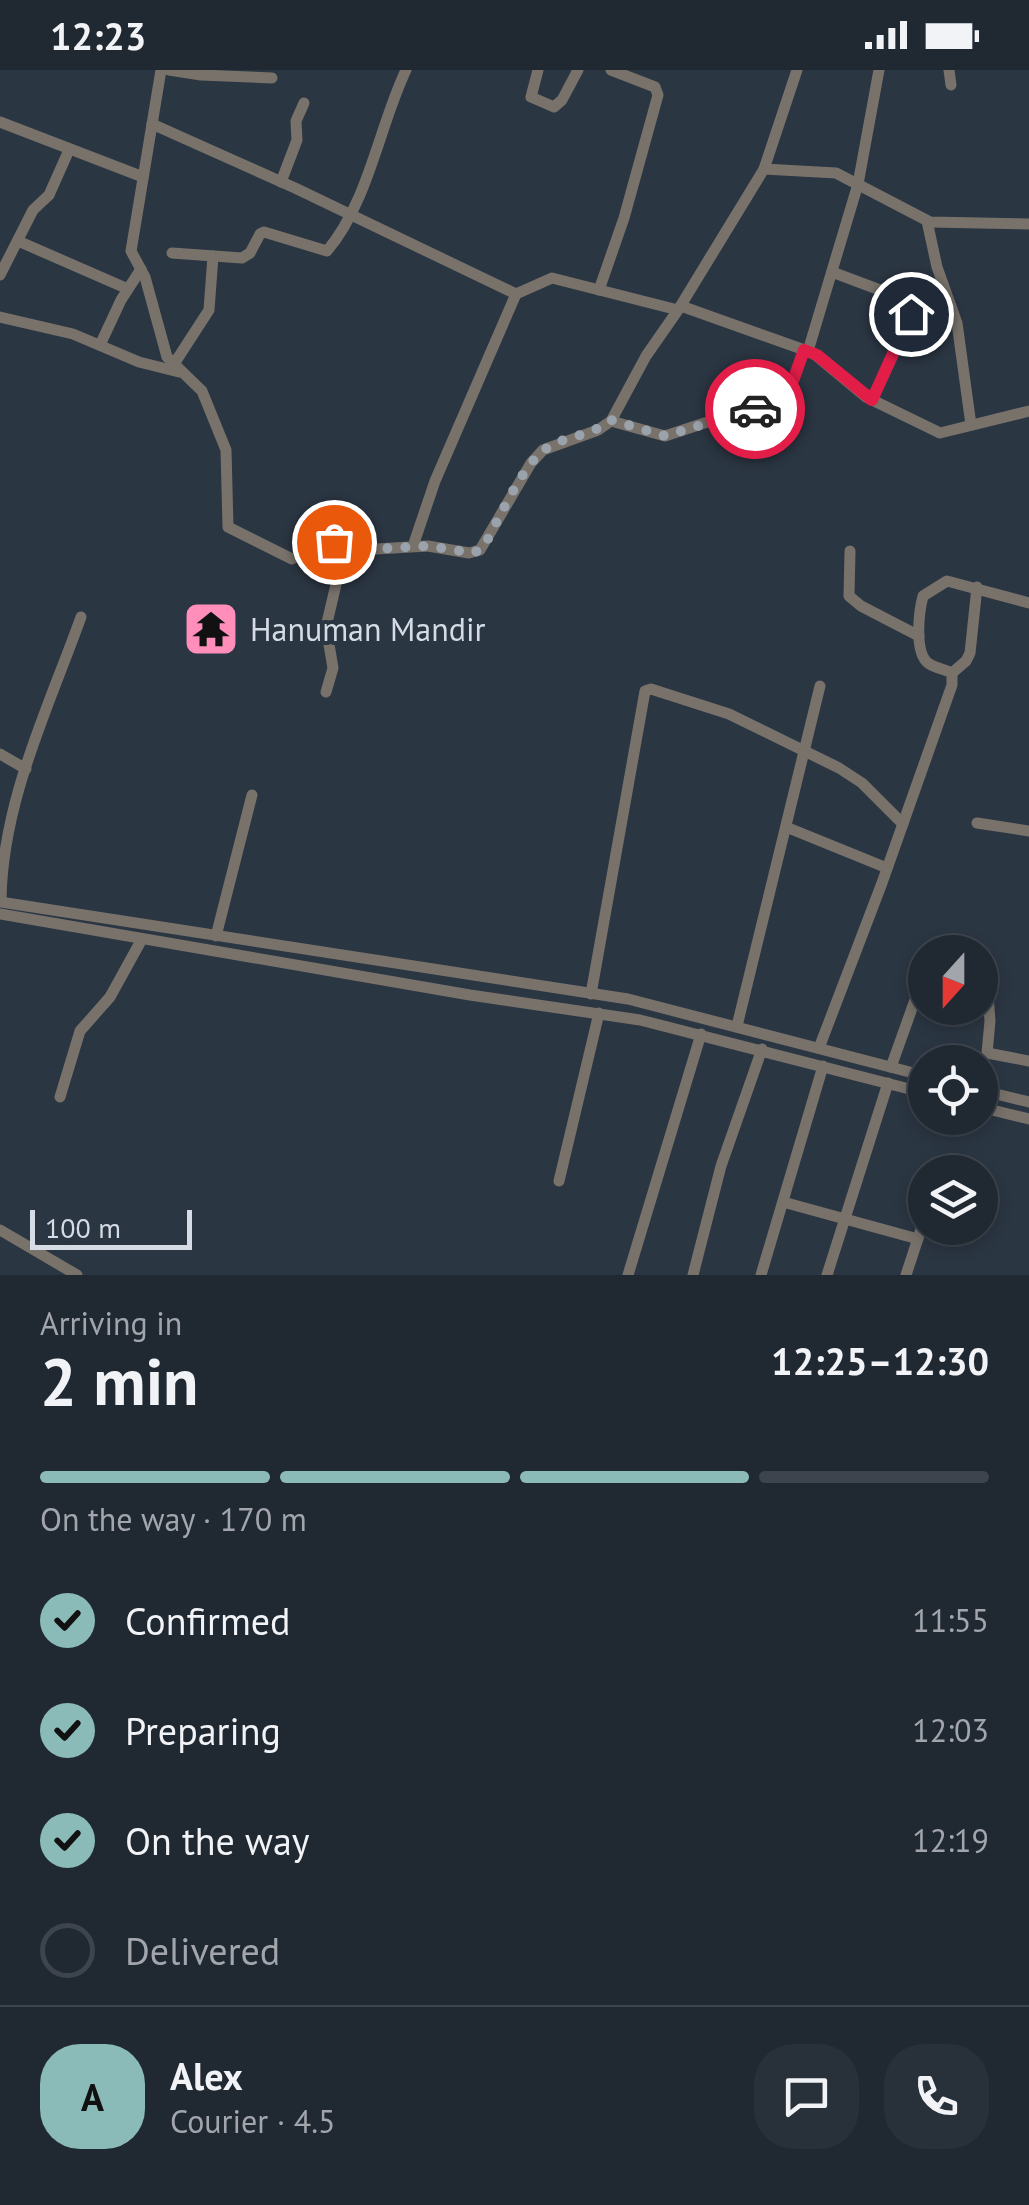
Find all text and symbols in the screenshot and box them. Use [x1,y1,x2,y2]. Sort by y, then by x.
text: 12:23 [50,11,146,60]
pin [869,272,954,357]
icon: home [884,287,939,342]
courier [705,359,805,459]
icon: car [728,382,783,437]
pin [292,500,377,585]
icon: bag [307,515,362,570]
temple icon: Hanuman Mandir [181,599,241,659]
place label: Hanuman Mandir [250,608,486,650]
north arrow [908,935,998,1025]
map controls [908,935,998,1245]
button: locate [908,1045,998,1135]
button: layers [908,1155,998,1245]
scale bar [30,1205,192,1250]
text: 100 m [45,1209,121,1246]
text: Arriving in [40,1302,182,1344]
text: 12:25–12:30 [771,1336,989,1385]
text: 2 min [40,1339,199,1423]
text: On the way · 170 m [40,1498,307,1540]
icon: check [40,1593,95,1648]
text: Confirmed [125,1596,291,1645]
text: 11:55 [912,1599,989,1641]
icon: check [40,1703,95,1758]
text: Preparing [125,1706,281,1755]
text: 12:03 [912,1709,989,1751]
icon: check [40,1813,95,1868]
text: On the way [125,1816,310,1865]
text: 12:19 [912,1819,989,1861]
text: Delivered [125,1926,280,1975]
button: chat [754,2044,859,2149]
button: phone [884,2044,989,2149]
text: Alex [170,2051,243,2100]
text: A [81,2072,104,2121]
text: Courier · 4.5 [170,2100,336,2142]

